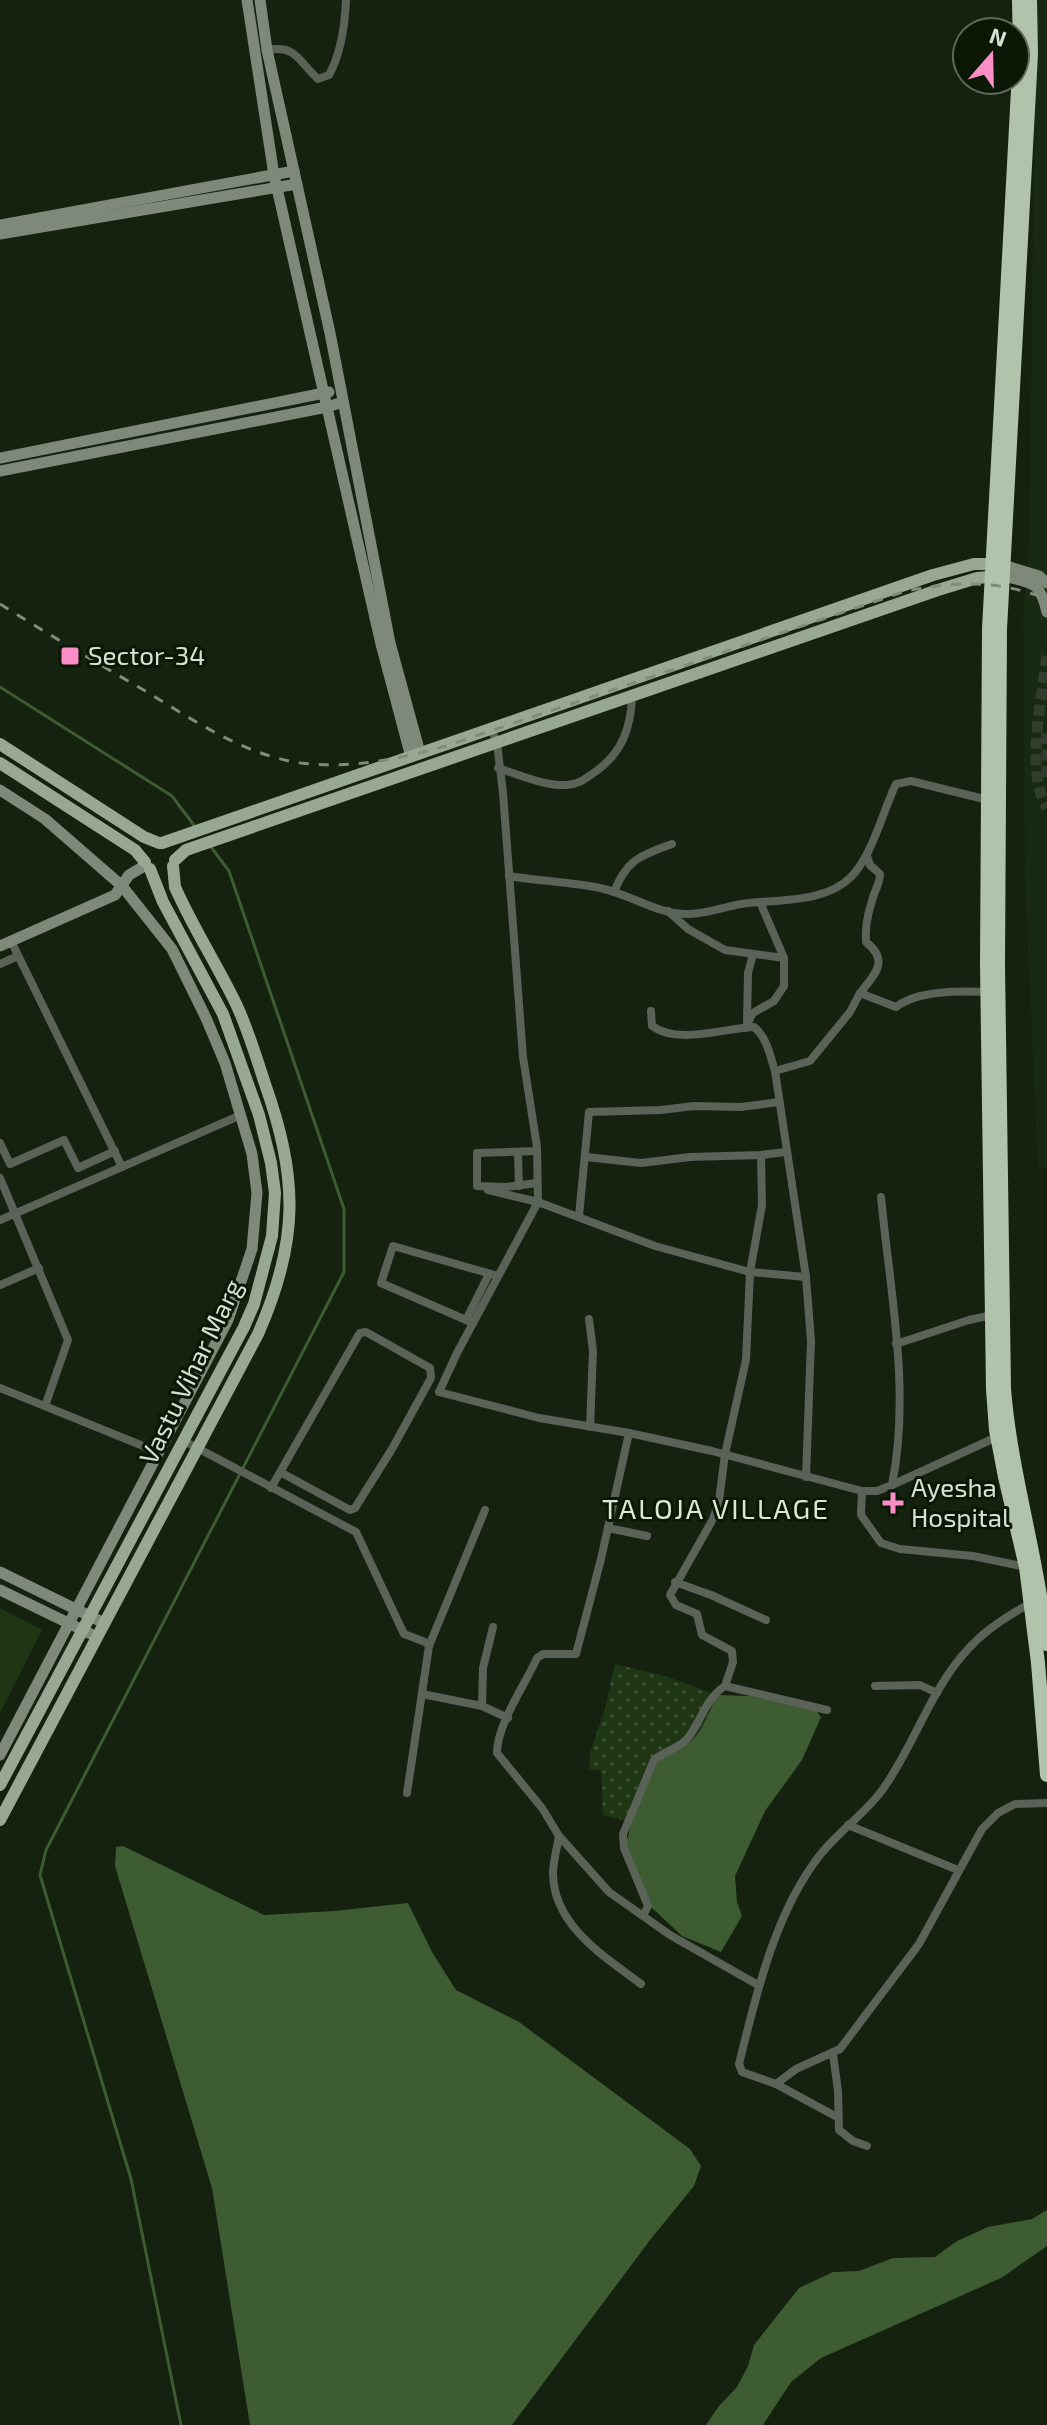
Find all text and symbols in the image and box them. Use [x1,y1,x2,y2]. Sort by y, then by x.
north arrow [951,16,1031,96]
text: N [986,21,1010,51]
place label: Sector-34 [88,639,205,670]
marker: Sector-34 [59,645,81,667]
street label: Vastu Vihar Marg [132,1274,248,1469]
place label: Ayesha Hospital [911,1471,1010,1532]
district label: TALOJA VILLAGE [602,1491,830,1525]
marker: Ayesha Hospital [882,1492,904,1514]

